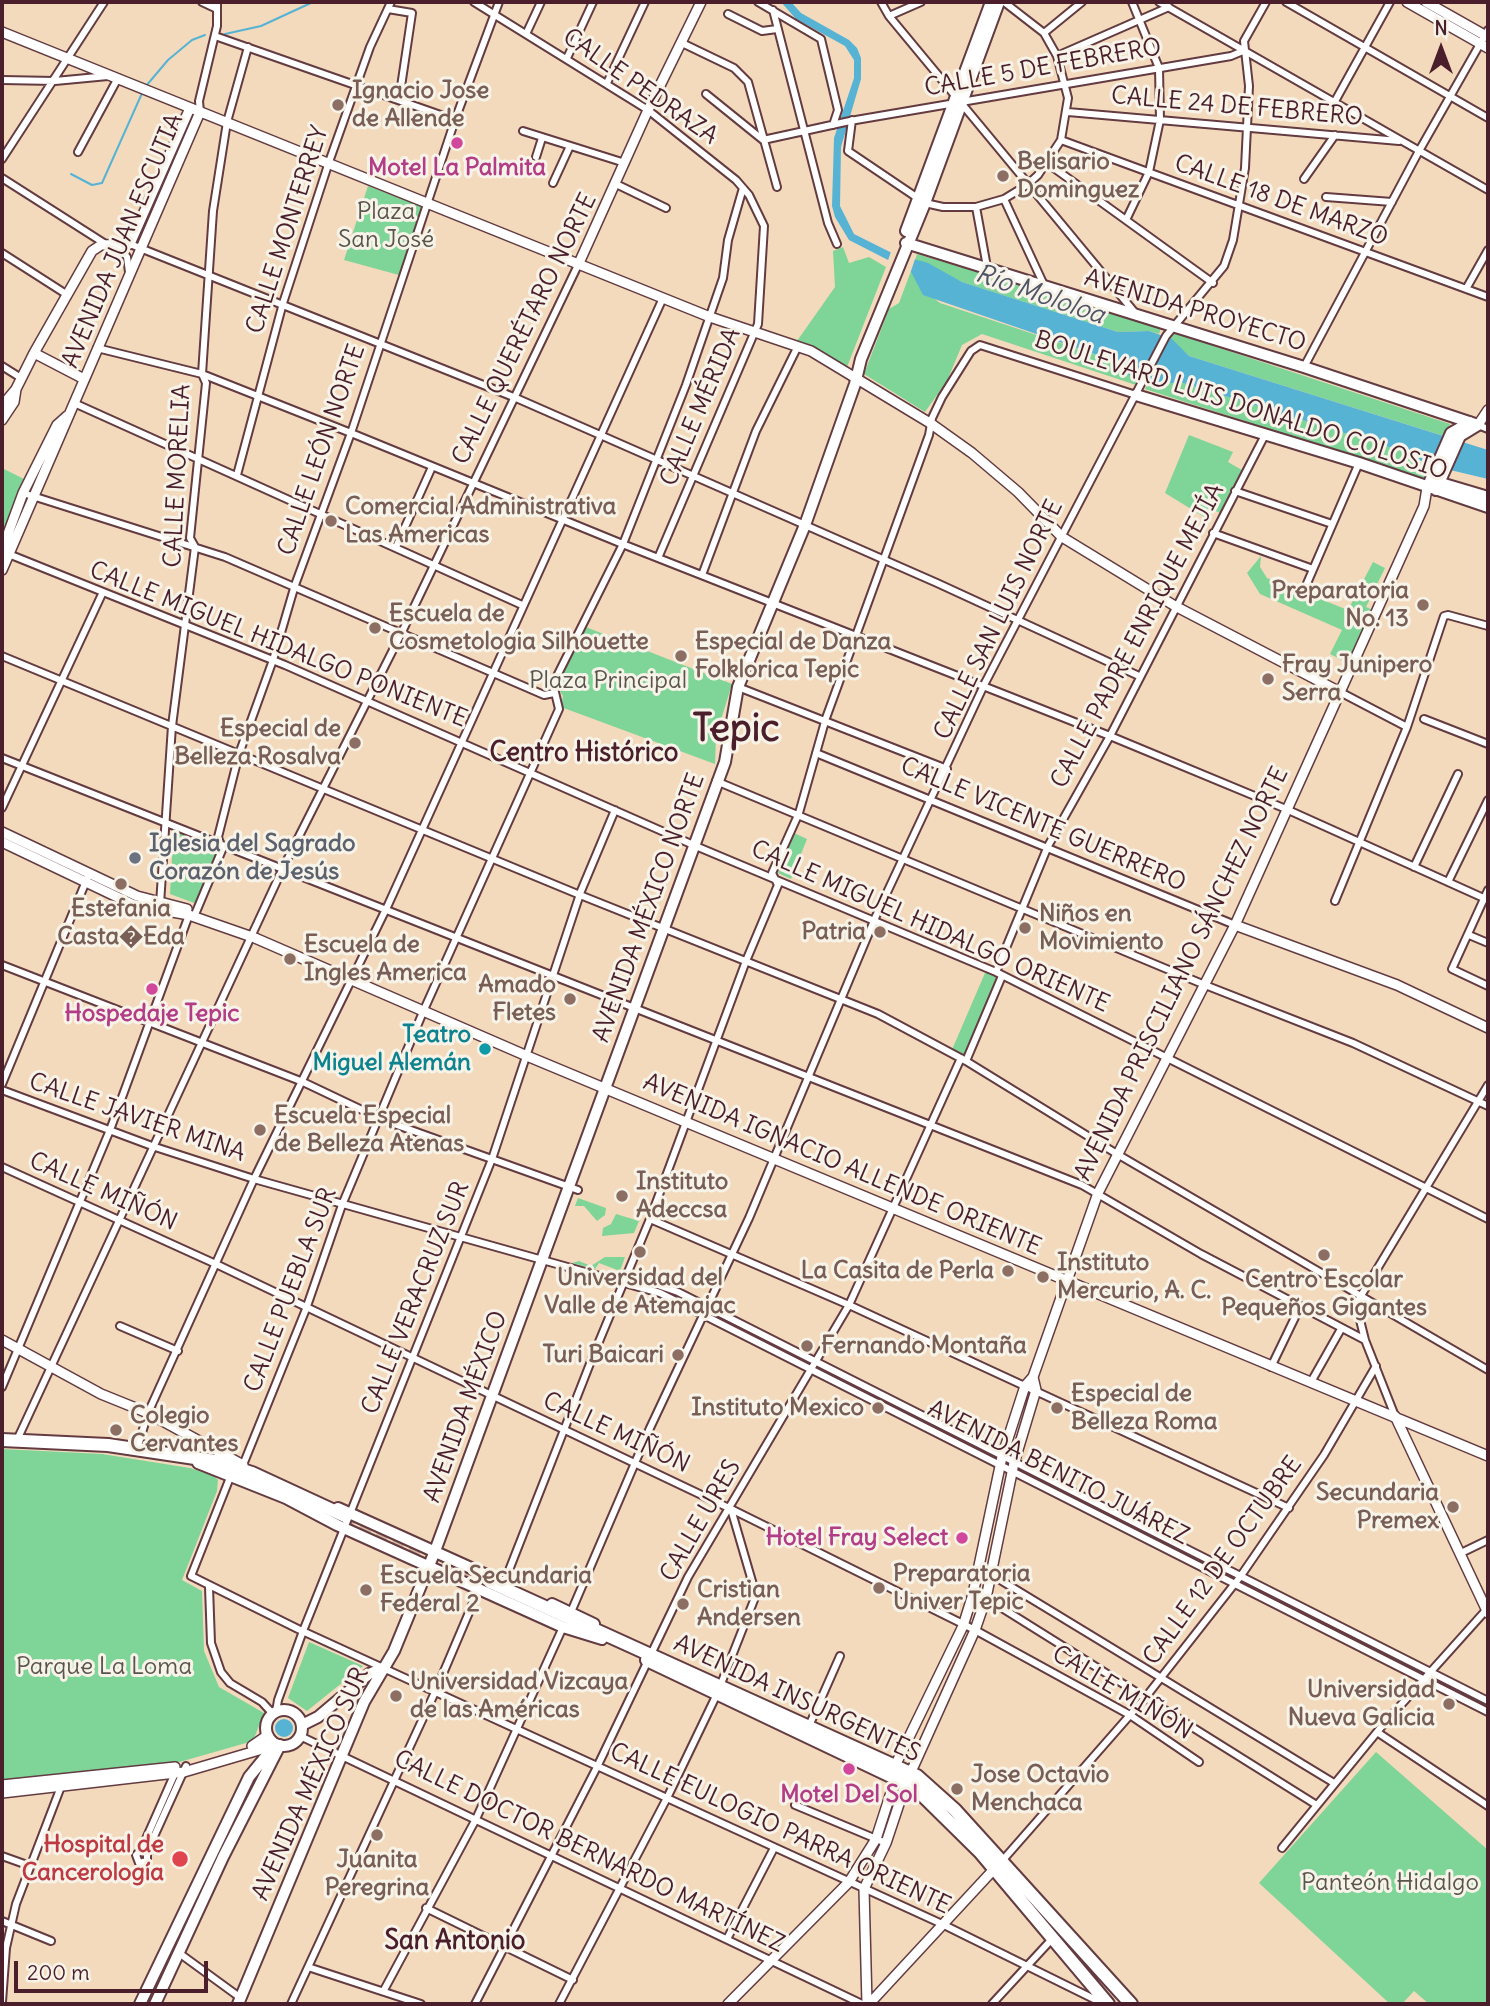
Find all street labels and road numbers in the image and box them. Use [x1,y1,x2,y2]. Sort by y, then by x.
street label: CALLE PEDRAZA [557,23,723,151]
street label: CALLE 5 DE FEBRERO [922,33,1164,103]
street label: CALLE 24 DE FEBRERO [1110,82,1364,132]
street label: AVENIDA JUAN ESCUTIA [56,109,190,373]
street label: CALLE MONTERREY [241,123,335,337]
street label: CALLE 18 DE MARZO [1170,149,1392,253]
street label: CALLE QUERÉTARO NORTE [447,189,603,469]
street label: AVENIDA PROYECTO [1081,264,1309,358]
street label: CALLE MÉRIDA [655,324,747,490]
street label: BOULEVARD LUIS DONALDO COLOSIO [1031,325,1451,487]
street label: CALLE LEÓN NORTE [272,341,372,559]
street label: CALLE MORELIA [159,384,197,568]
street label: CALLE PADRE ENRIQUE MEJÍA [1045,479,1231,793]
street label: CALLE SAN LUIS NORTE [928,495,1070,745]
street label: CALLE MIGUEL HIDALGO PONIENTE [85,556,471,734]
street label: CALLE VICENTE GUERRERO [896,752,1190,898]
street label: AVENIDA PRISCILIANO SÁNCHEZ NORTE [1069,762,1295,1186]
street label: AVENIDA MÉXICO NORTE [587,770,711,1046]
street label: CALLE MIGUEL HIDALGO ORIENTE [747,835,1113,1019]
street label: CALLE JAVIER MINA [25,1067,249,1169]
street label: AVENIDA IGNACIO ALLENDE ORIENTE [639,1068,1045,1262]
street label: CALLE MIÑÓN [25,1147,181,1237]
street label: CALLE VERACRUZ SUR [356,1177,476,1419]
street label: CALLE PUEBLA SUR [239,1184,343,1396]
street label: AVENIDA MÉXICO [418,1307,514,1507]
street label: CALLE MIÑÓN [538,1386,694,1480]
street label: AVENIDA BENITO JUÁREZ [923,1394,1193,1552]
street label: CALLE 12 DE OCTUBRE [1138,1451,1308,1671]
street label: CALLE URES [655,1455,747,1587]
street label: AVENIDA INSURGENTES [669,1629,925,1769]
street label: CALLE MIÑÓN [1047,1640,1197,1746]
street label: AVENIDA MÉXICO SUR [247,1663,375,1905]
street label: CALLE EULOGIO PARRA ORIENTE [605,1737,955,1921]
street label: CALLE DOCTOR BERNARDO MARTÍNEZ [389,1745,789,1959]

